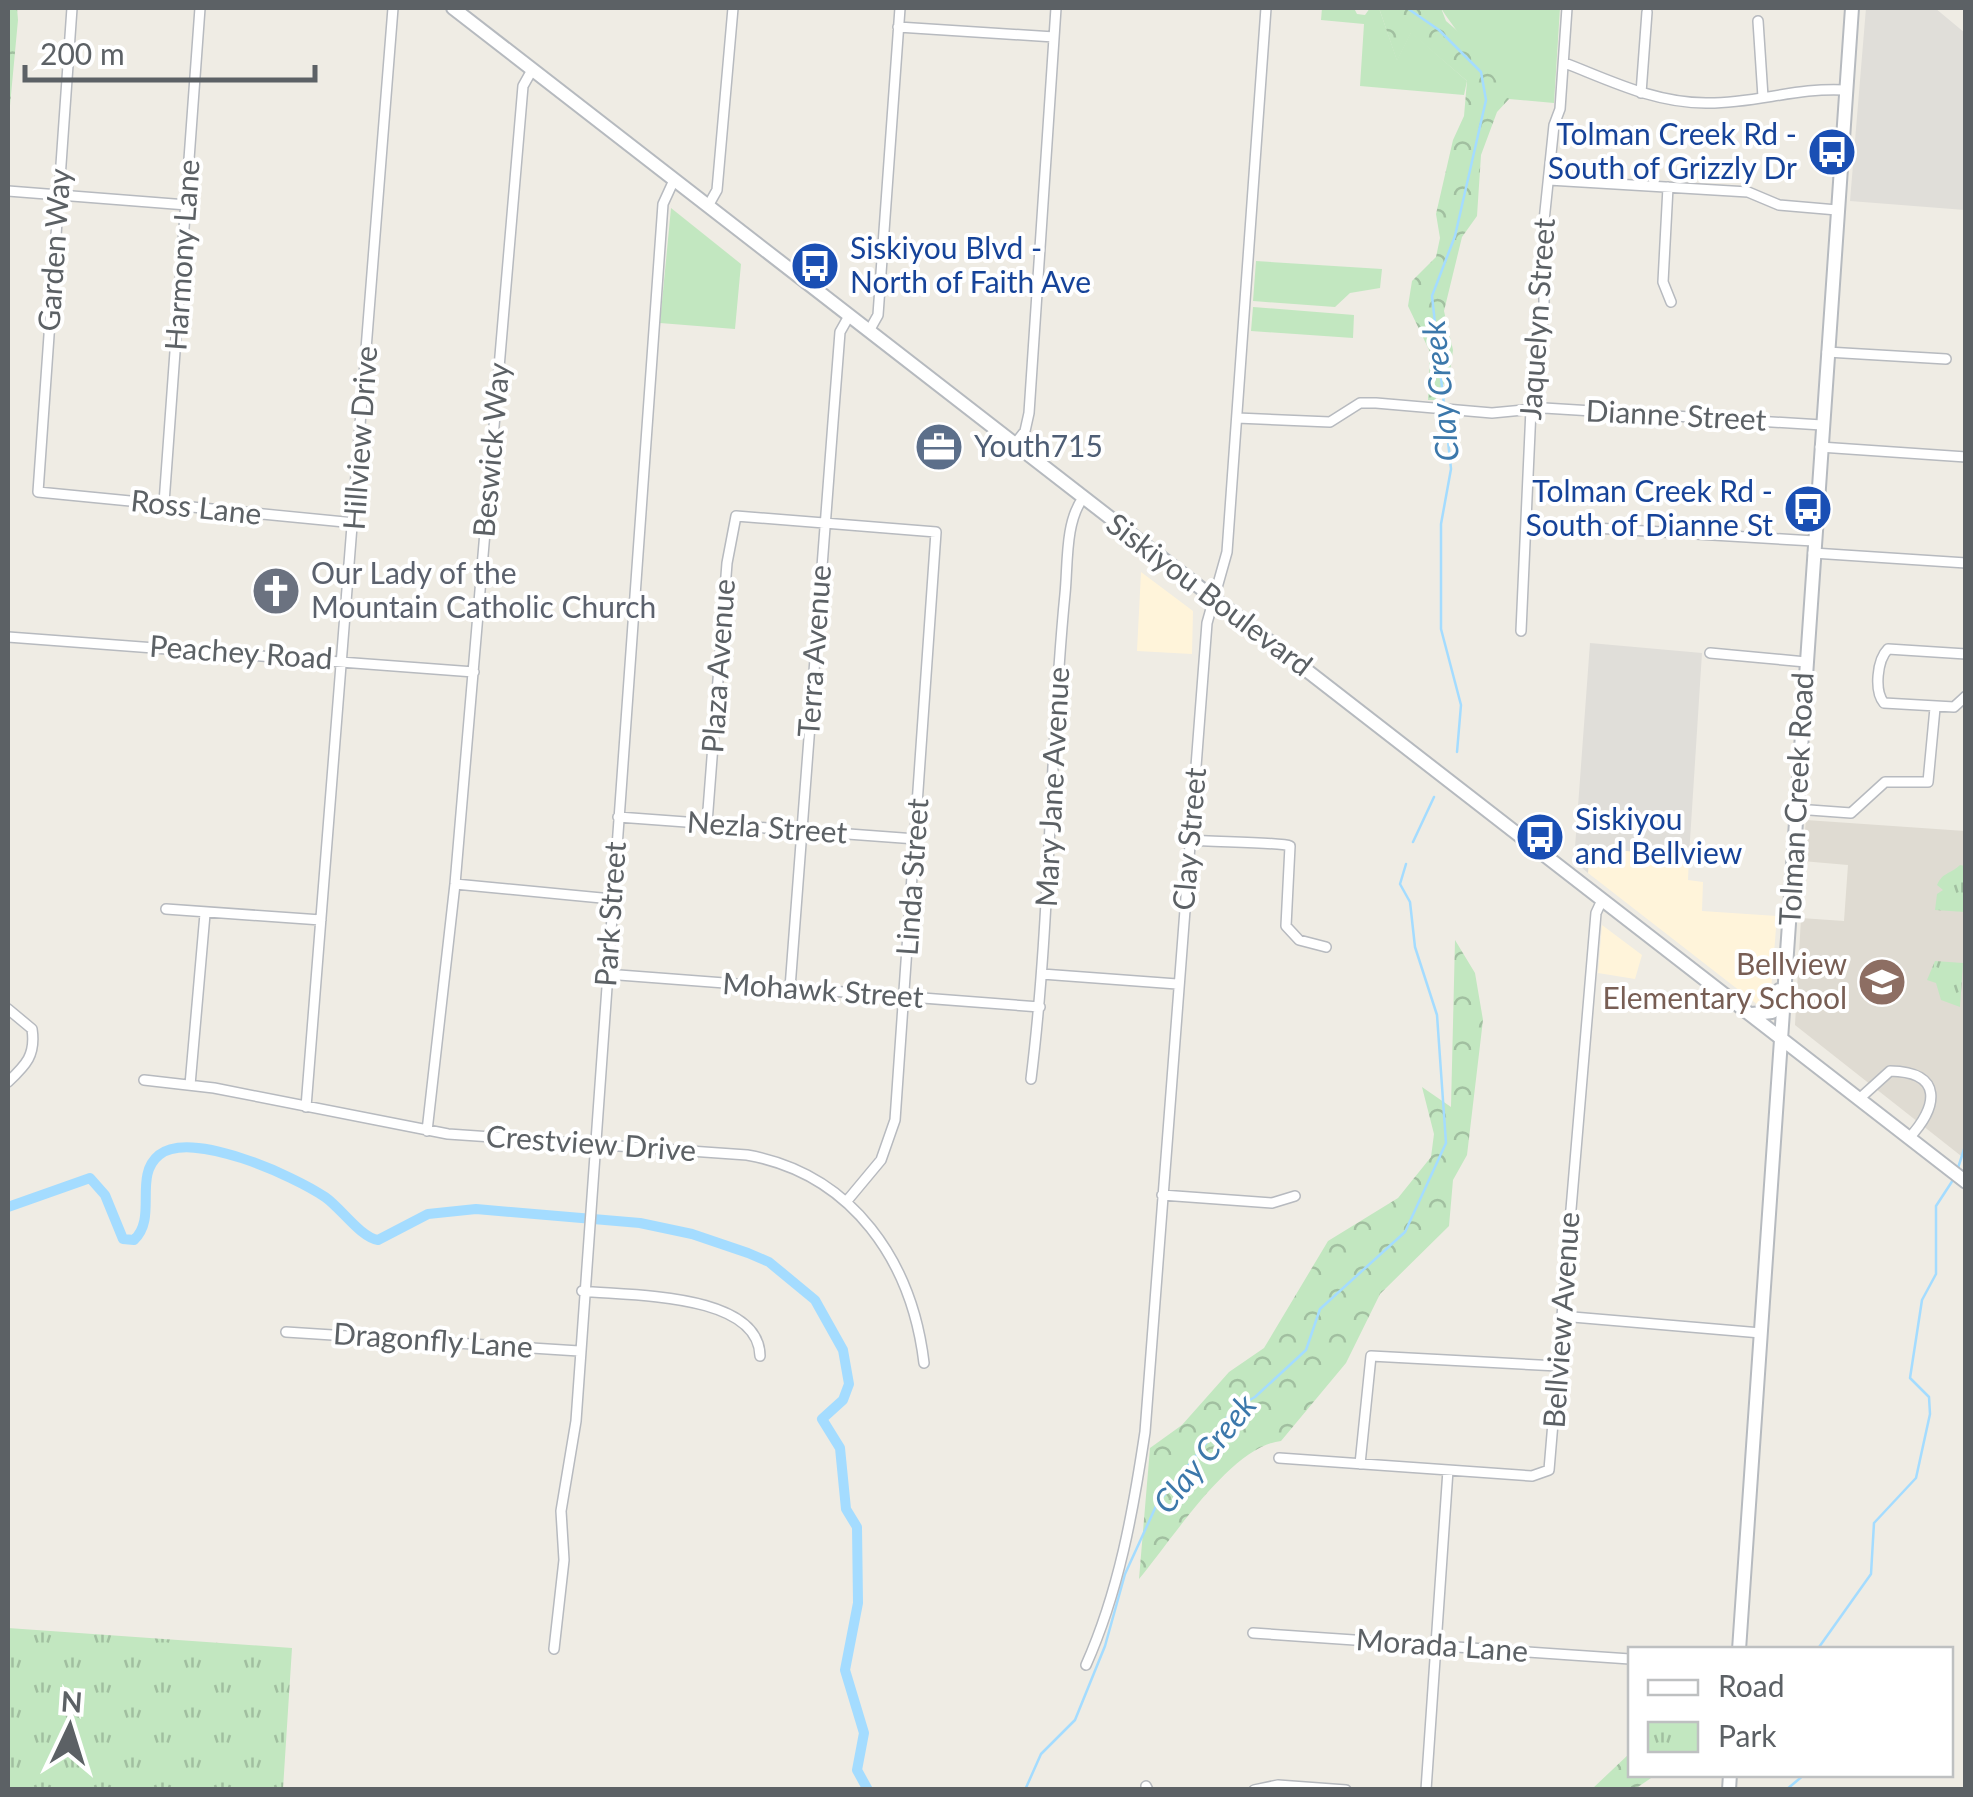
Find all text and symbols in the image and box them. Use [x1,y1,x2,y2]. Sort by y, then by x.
scale bar [25,20,315,82]
text: 200 m [40,35,125,71]
place label: Tolman Creek Rd - South of Grizzly Dr [1548,115,1797,185]
bus stop icon: Tolman Creek Rd - South of Grizzly Dr [1806,126,1858,178]
street label: Harmony Lane [156,158,206,352]
street label: Garden Way [29,167,77,332]
street label: Jaquelyn Street [1511,216,1561,421]
place label: Siskiyou Blvd - North of Faith Ave [850,229,1091,299]
bus stop icon: Siskiyou Blvd - North of Faith Ave [789,240,841,292]
water label: Clay Creek [1413,318,1466,464]
street label: Hillview Drive [335,345,383,531]
street label: Beswick Way [464,361,516,539]
street label: Dianne Street [1585,391,1767,437]
office icon: Youth715 [913,421,965,473]
place label: Youth715 [974,427,1103,463]
place label: Tolman Creek Rd - South of Dianne St [1526,472,1773,542]
street label: Ross Lane [129,481,263,531]
bus stop icon: Tolman Creek Rd - South of Dianne St [1782,483,1834,535]
street label: Siskiyou Boulevard [1100,504,1320,682]
place label: Our Lady of the Mountain Catholic Church [311,554,656,624]
street label: Terra Avenue [789,564,837,738]
church icon: Our Lady of the Mountain Catholic Church [250,565,302,617]
street label: Plaza Avenue [693,578,741,754]
street label: Peachey Road [148,627,334,675]
street label: Mary Jane Avenue [1027,666,1075,908]
street label: Tolman Creek Road [1770,671,1820,926]
street label: Clay Street [1164,766,1212,912]
street label: Linda Street [888,797,934,957]
place label: Siskiyou and Bellview [1575,800,1743,870]
street label: Nezla Street [686,802,849,850]
bus stop icon: Siskiyou and Bellview [1514,811,1566,863]
street label: Park Street [586,840,632,988]
place label: Bellview Elementary School [1602,945,1847,1015]
school or university icon: Bellview Elementary School [1856,956,1908,1008]
street label: Mohawk Street [721,964,925,1014]
street label: Crestview Drive [485,1117,697,1167]
street label: Bellview Avenue [1534,1211,1586,1429]
street label: Dragonfly Lane [332,1314,534,1364]
water label: Clay Creek [1144,1385,1264,1520]
street label: Morada Lane [1355,1620,1529,1668]
legend [1628,1647,1953,1777]
text: Road [1718,1667,1785,1703]
north arrow [20,1677,120,1777]
text: N [60,1683,84,1719]
text: Park [1718,1717,1777,1753]

